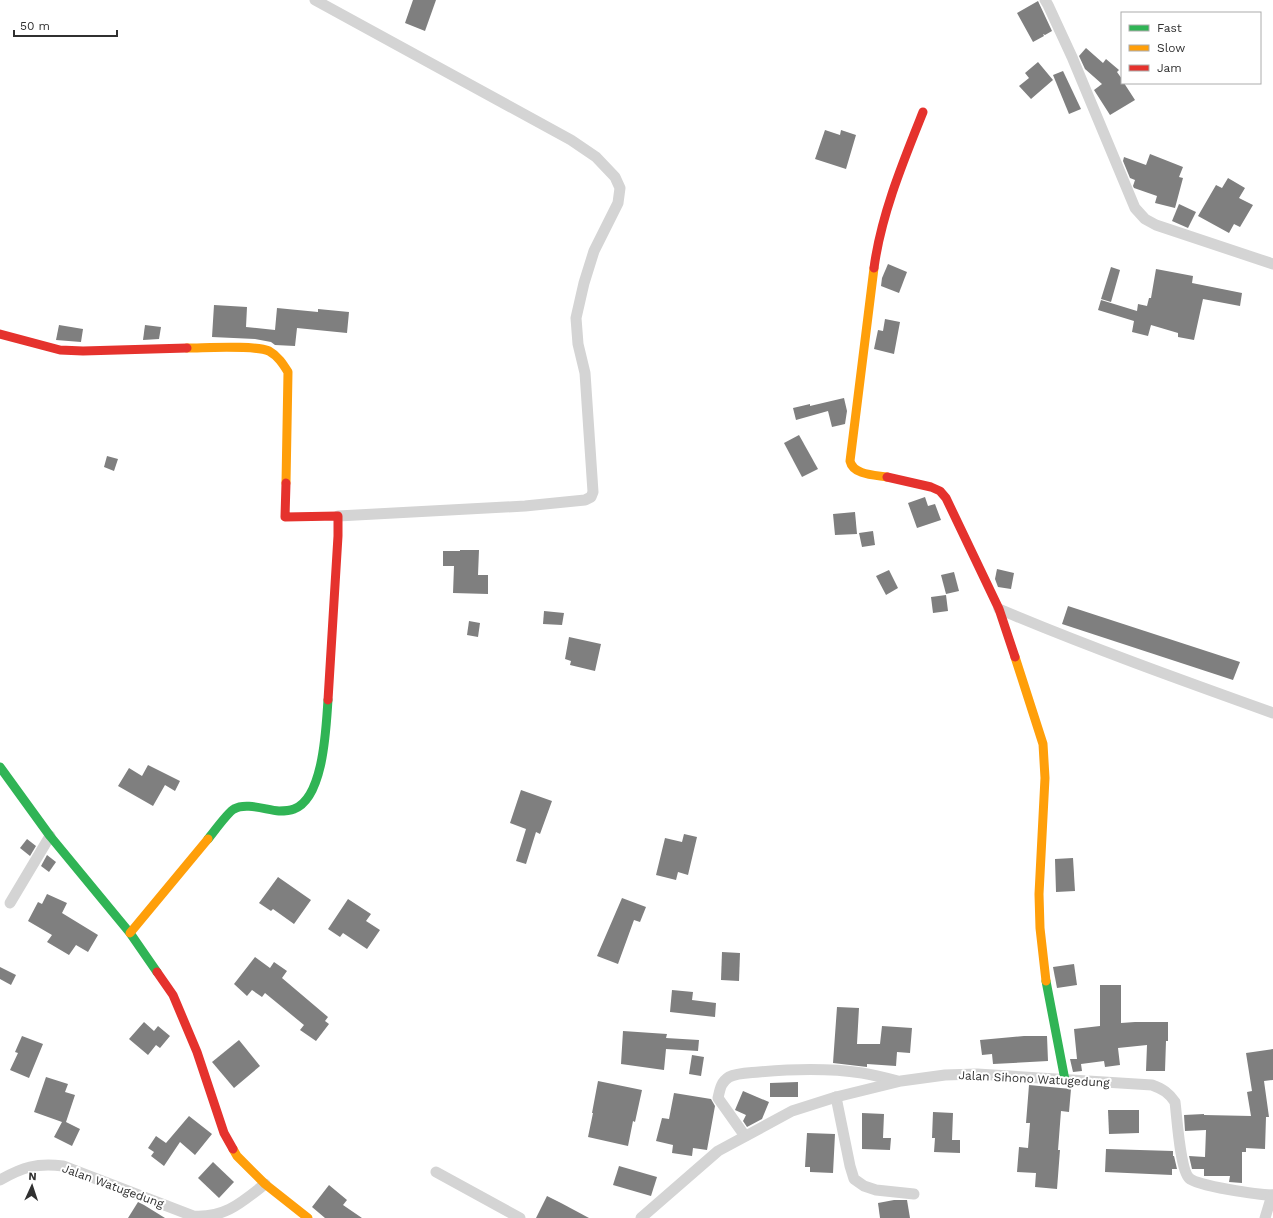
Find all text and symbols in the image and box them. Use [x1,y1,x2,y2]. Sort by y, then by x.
scale bar [14,12,117,38]
legend [1121,12,1261,84]
text: 50 m [20,19,50,33]
text: Fast [1157,21,1182,35]
text: Slow [1157,41,1185,55]
text: Jam [1157,61,1182,75]
street label: Jalan Sihono Watugedung [958,1068,1111,1090]
street label: Jalan Watugedung [60,1161,166,1211]
north arrow [12,1166,52,1206]
text: N [28,1170,37,1183]

